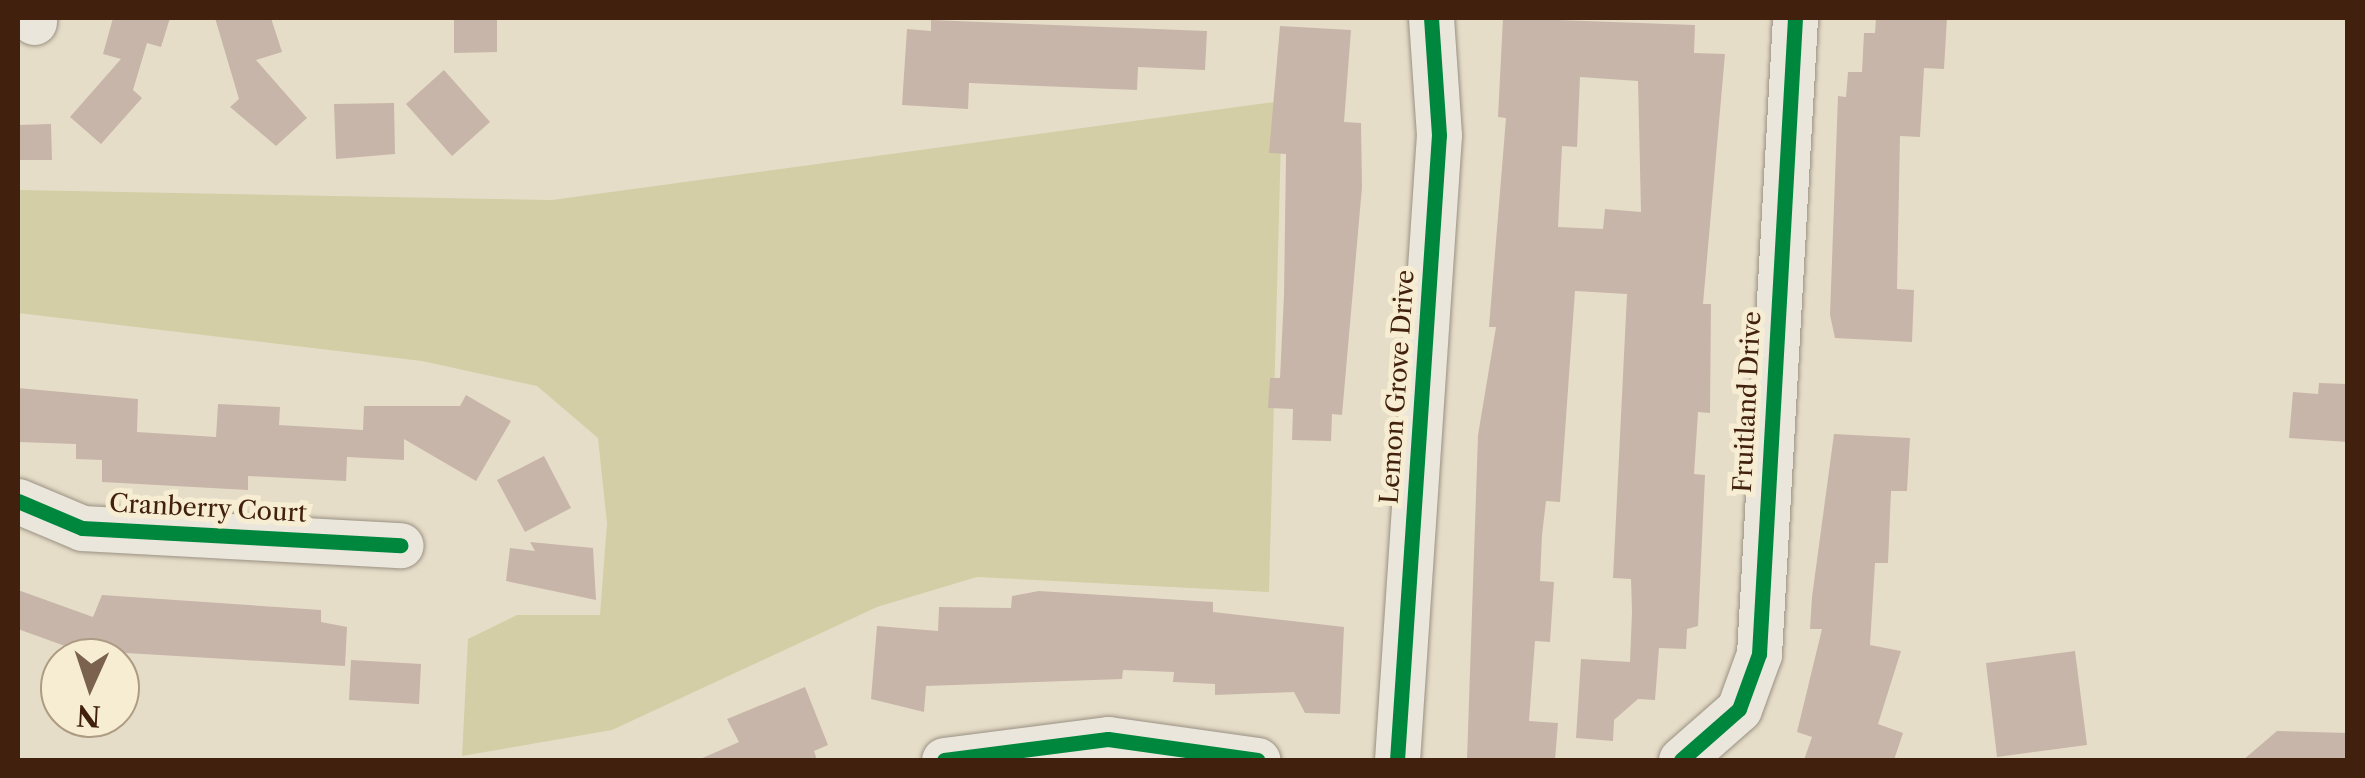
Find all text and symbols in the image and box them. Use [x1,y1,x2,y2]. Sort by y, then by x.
street label: Lemon Grove Drive [1375,269,1421,505]
street label: Fruitland Drive [1728,311,1768,493]
street label: Cranberry Court [108,489,308,529]
north arrow [40,638,140,738]
text: N [75,698,102,734]

